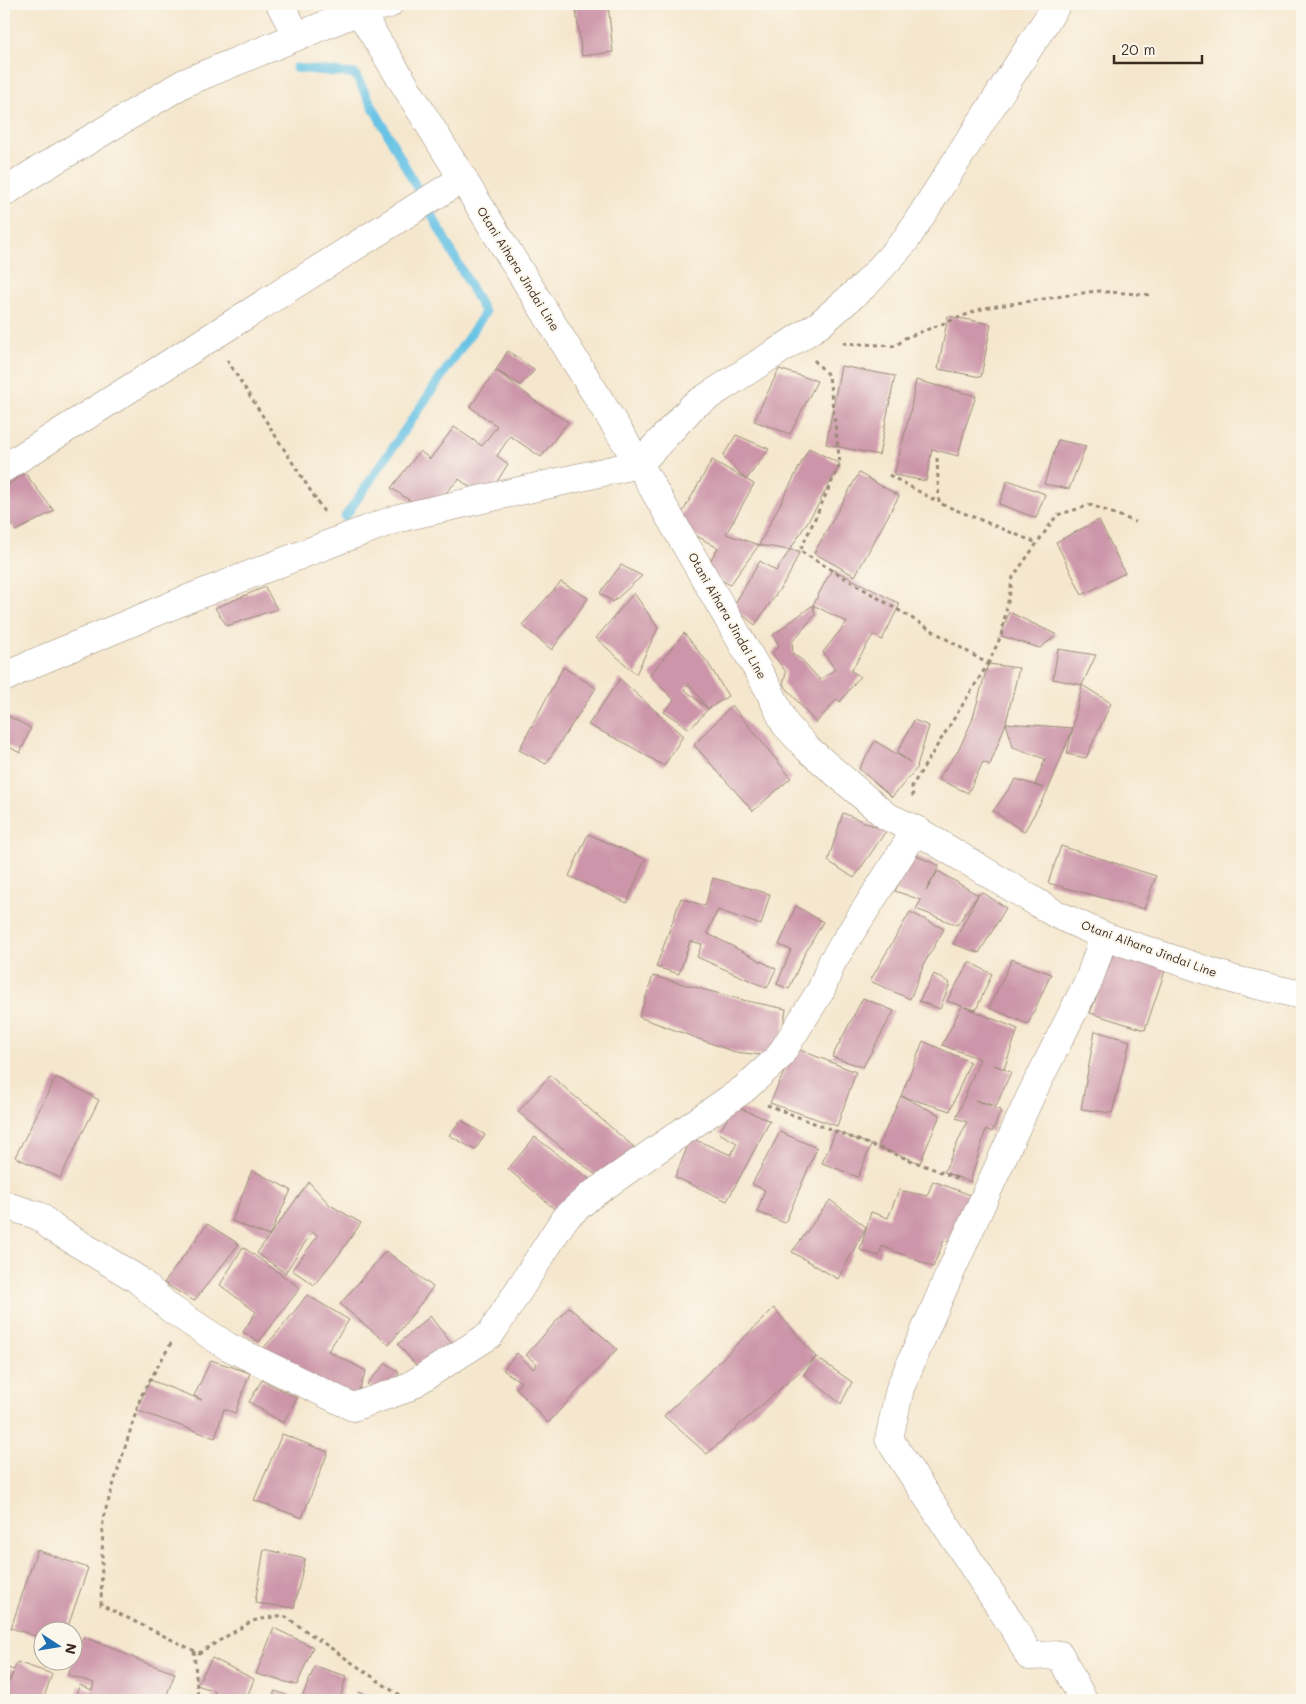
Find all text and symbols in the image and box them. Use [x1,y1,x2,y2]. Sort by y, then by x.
scale bar [1114,32,1201,64]
text: 20 m [1121,39,1155,59]
street label: Otani Aihara Jindai Line [474,203,564,334]
street label: Otani Aihara Jindai Line [685,549,771,682]
street label: Otani Aihara Jindai Line [1079,916,1220,980]
north arrow [32,1622,82,1672]
text: N [61,1642,82,1656]

